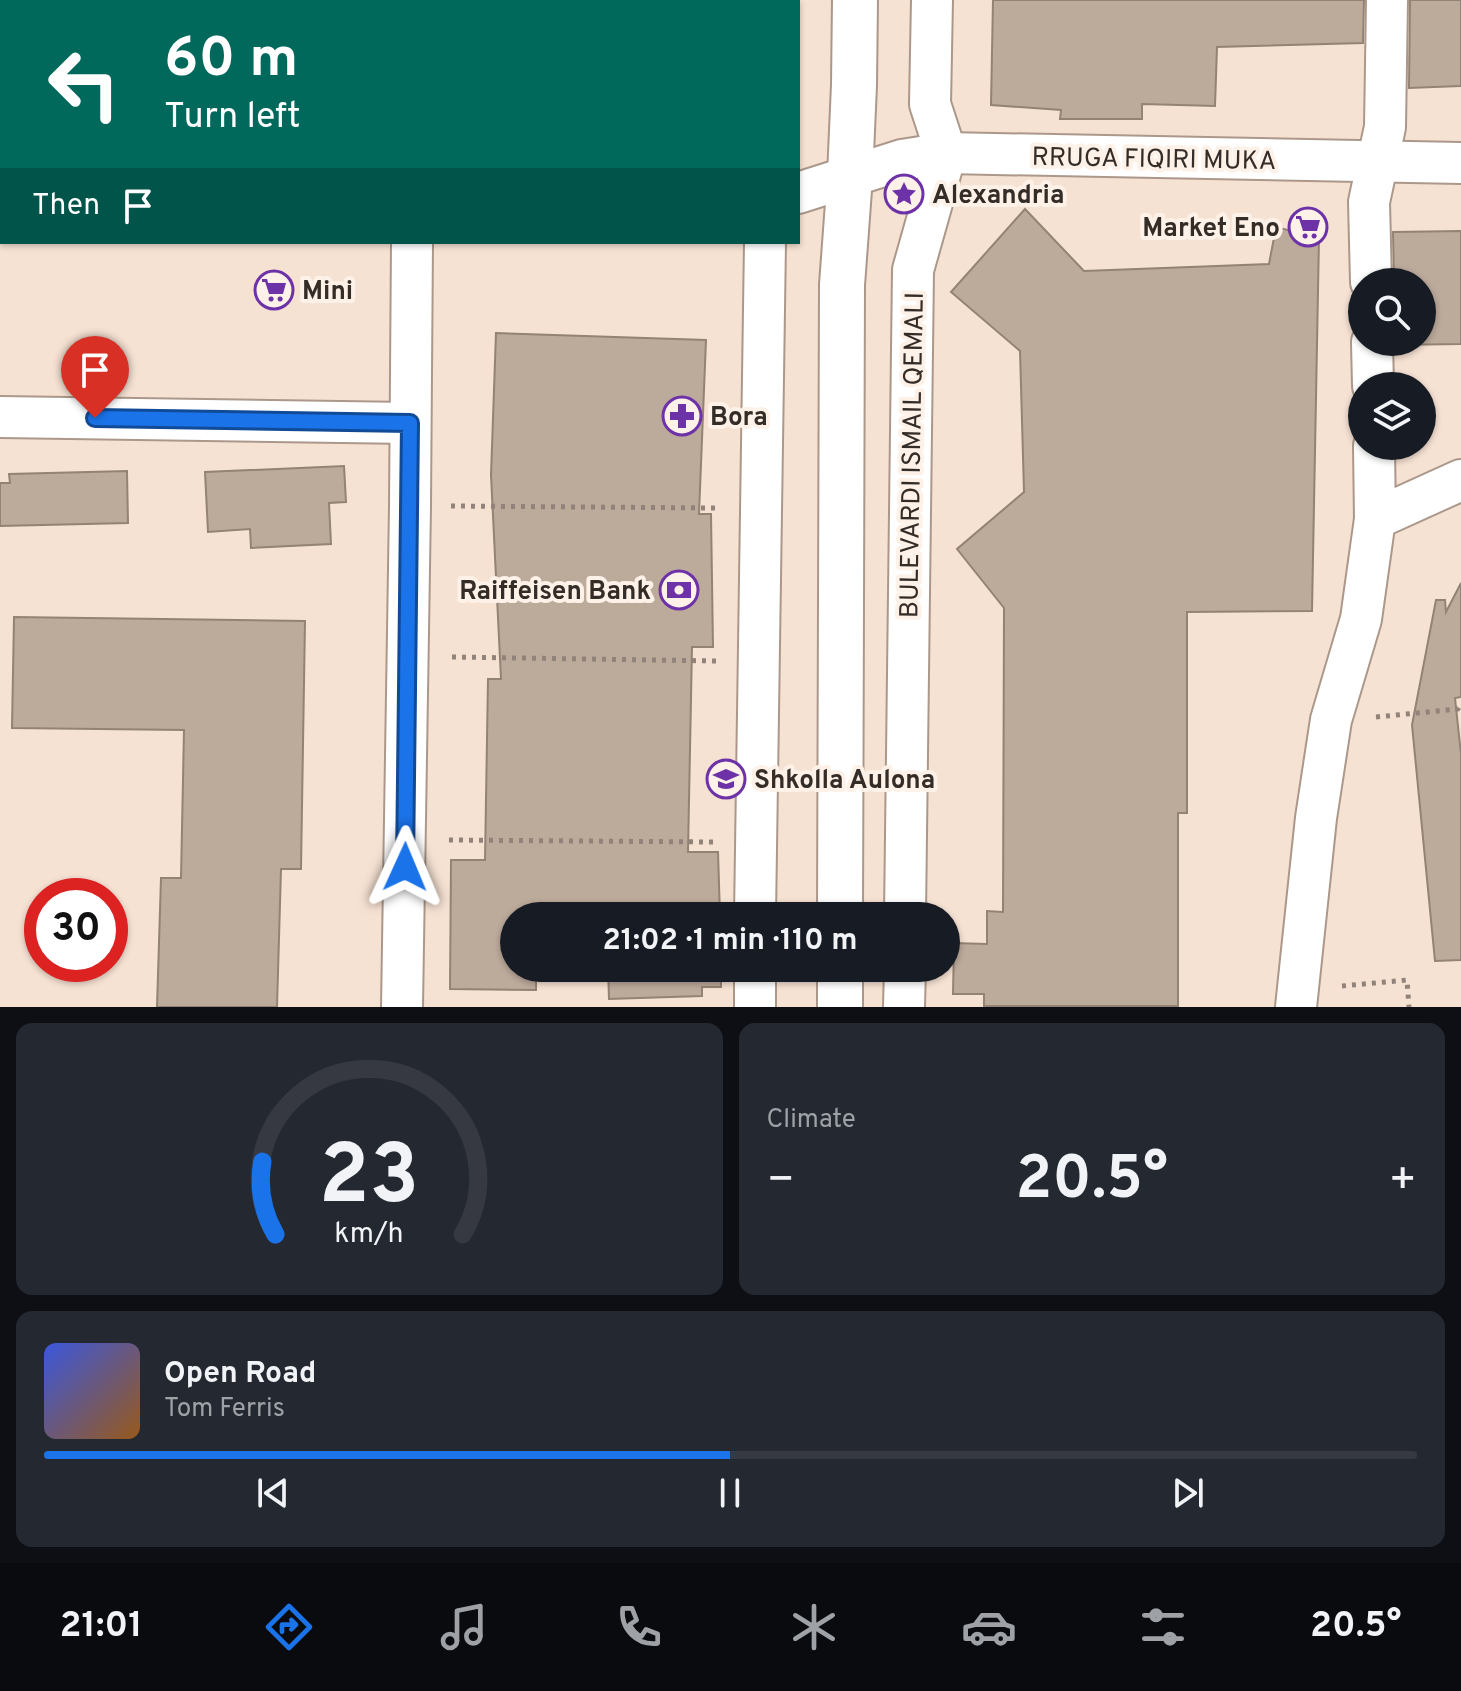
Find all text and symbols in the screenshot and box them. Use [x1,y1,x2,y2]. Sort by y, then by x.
text: 60 m [164,26,298,96]
icon: left [32,32,136,136]
text: Turn left [164,95,301,141]
street label: RRUGA FIQIRI MUKA [1031,142,1277,179]
place icon: Alexandria [883,173,925,215]
place label: Alexandria [932,180,1064,213]
icon: arrive [116,184,160,228]
text: Then [32,188,100,225]
supermarket icon: Market Eno [1287,206,1329,248]
place label: Market Eno [1142,213,1280,246]
map controls [1348,268,1436,460]
button: search [1348,268,1436,356]
supermarket icon: Mini [253,269,295,311]
place label: Mini [302,276,353,309]
street label: BULEVARDI ISMAIL QEMALI [894,292,933,618]
pin [61,336,129,418]
icon: arrive [73,348,117,392]
button: layers [1348,372,1436,460]
pharmacy icon: Bora [661,395,703,437]
place label: Bora [710,402,768,435]
bank icon: Raiffeisen Bank [658,569,700,611]
place label: Raiffeisen Bank [459,576,651,609]
school or university icon: Shkolla Aulona [705,758,747,800]
place label: Shkolla Aulona [754,765,935,798]
position arrow [363,825,447,909]
speed limit sign: 30 [24,878,128,982]
text: 21:02 · 1 min · 110 m [602,923,858,960]
text: Climate [767,1104,856,1137]
text: 23 [319,1128,420,1233]
text: 20.5° [1016,1144,1168,1220]
text: − [767,1154,795,1210]
text: + [1389,1154,1417,1210]
text: km/h [335,1217,404,1253]
text: Open Road [164,1356,316,1393]
text: Tom Ferris [164,1393,285,1426]
icon: previous [251,1471,295,1515]
icon: pause [708,1471,752,1515]
icon: next [1166,1471,1210,1515]
icon: directions [261,1599,317,1655]
icon: music [436,1599,492,1655]
icon: phone [611,1599,667,1655]
icon: climate [786,1599,842,1655]
icon: car [961,1599,1017,1655]
icon: filters [1135,1599,1191,1655]
text: 21:01 [59,1604,143,1650]
text: 20.5° [1310,1604,1402,1650]

